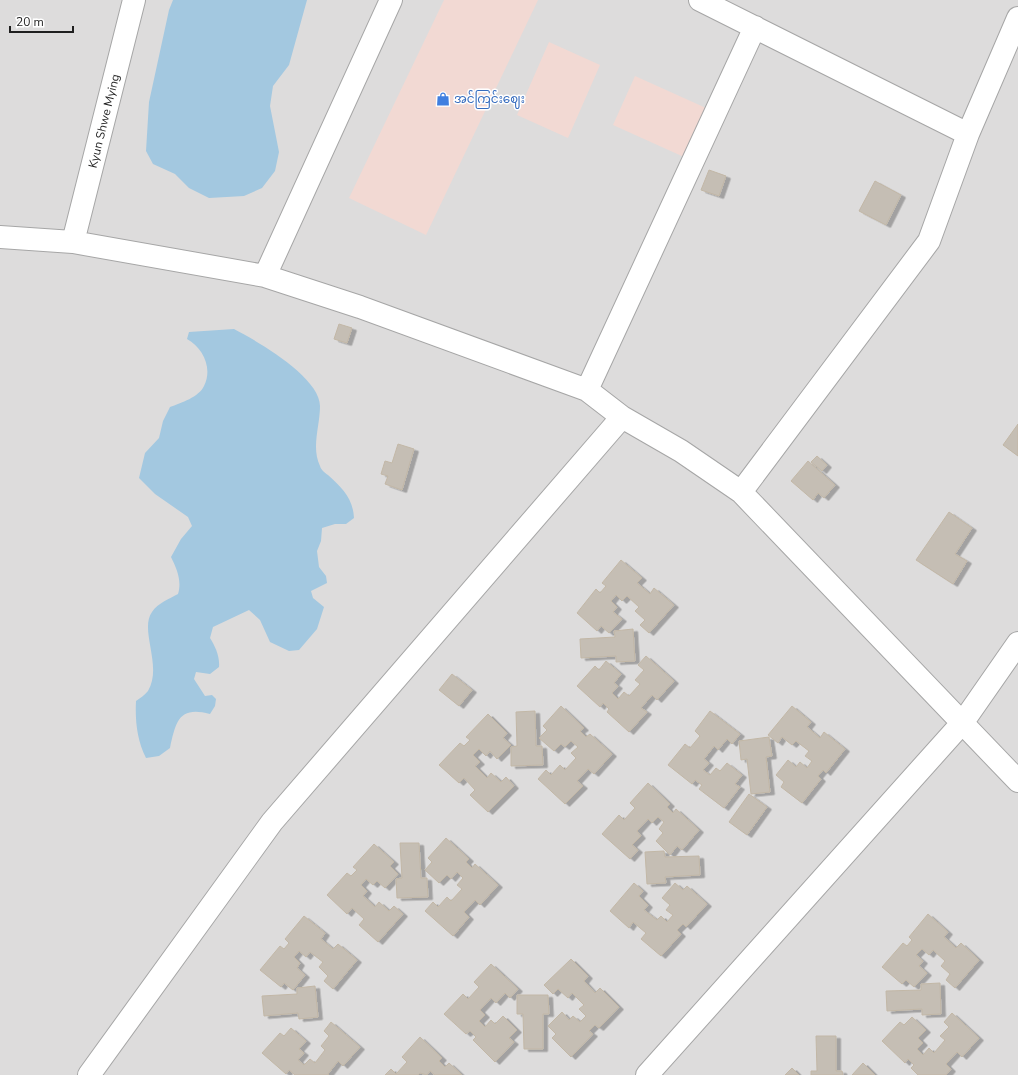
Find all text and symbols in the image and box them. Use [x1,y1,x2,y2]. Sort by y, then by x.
scale bar [10,8,73,34]
text: 20 m [16,14,44,30]
street label: Kyun Shwe Mying [85,72,123,170]
place label: အင်ကြင်းဈေး [454,90,525,109]
shop icon: အင်ကြင်းဈေး [435,91,451,107]

